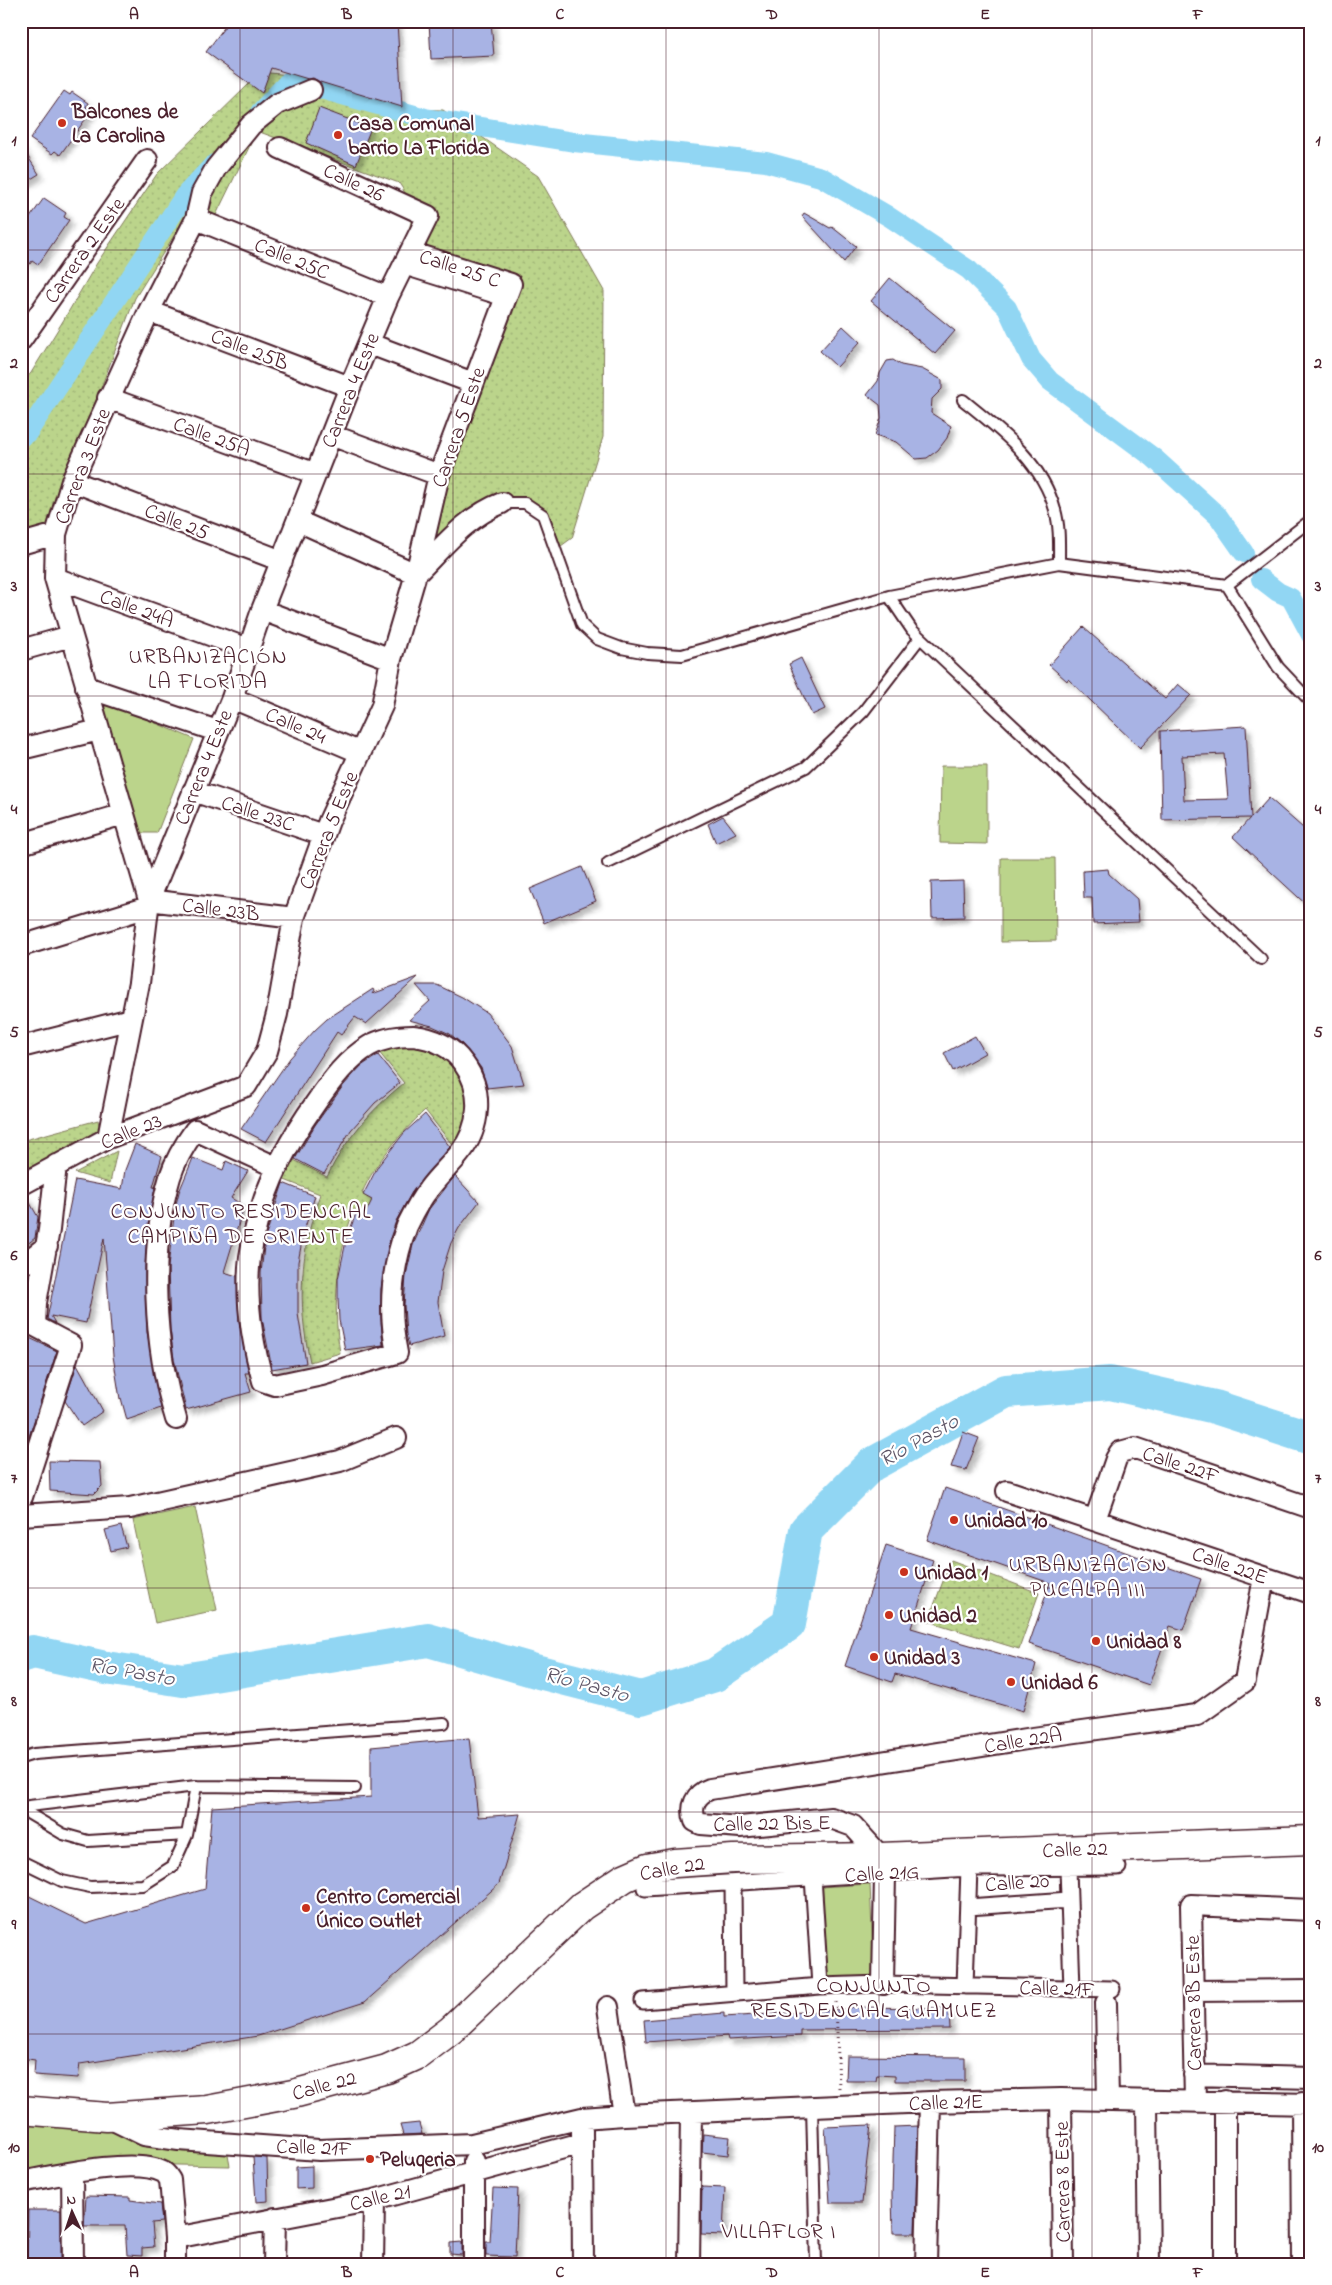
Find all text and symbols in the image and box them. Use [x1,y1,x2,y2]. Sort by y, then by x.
text: A [129,3,139,27]
text: B [341,3,353,27]
text: C [556,3,565,27]
text: D [765,3,778,27]
text: E [980,3,990,27]
text: F [1192,3,1204,27]
place label: Balcones de La Carolina [71,98,179,152]
place label: Casa Comunal barrio La Florida [348,110,489,164]
marker: Balcones de La Carolina [56,117,68,129]
text: 1 [11,129,17,153]
marker: Casa Comunal barrio La Florida [332,129,344,141]
text: 1 [1315,129,1321,153]
street label: Calle 26 [318,157,389,211]
street label: Carrera 2 Este [38,191,134,311]
street label: Calle 25C [249,231,333,288]
street label: Calle 25 C [415,243,504,297]
street label: Calle 25B [206,322,293,379]
street label: Carrera 4 Este [315,328,389,453]
text: 2 [9,352,18,376]
text: 2 [1313,352,1322,376]
street label: Carrera 5 Este [425,363,495,492]
street label: Carrera 3 Este [48,404,120,529]
street label: Calle 25A [169,410,254,466]
street label: Calle 25 [140,497,213,549]
text: 3 [10,575,18,599]
text: 3 [1314,575,1322,599]
street label: Calle 24A [95,583,177,637]
district label: URBANIZACIÓN LA FLORIDA [128,642,288,699]
street label: Calle 24 [260,701,331,753]
street label: Carrera 4 Este [168,705,242,830]
street label: Carrera 5 Este [292,766,367,895]
street label: Calle 23C [217,789,298,841]
text: 4 [10,798,18,822]
text: 4 [1314,798,1322,822]
street label: Calle 23B [180,891,261,931]
text: 5 [9,1021,19,1045]
text: 5 [1313,1021,1323,1045]
street label: Calle 23 [97,1107,167,1159]
district label: CONJUNTO RESIDENCIAL CAMPIÑA DE ORIENTE [111,1197,371,1254]
text: 6 [9,1244,18,1268]
text: 6 [1313,1244,1322,1268]
water label: Río Pasto [874,1406,966,1477]
street label: Calle 22F [1138,1439,1223,1493]
text: 7 [11,1467,18,1491]
text: 7 [1315,1467,1322,1491]
place label: Unidad 10 [964,1507,1047,1537]
marker: Unidad 10 [948,1514,960,1526]
street label: Calle 22E [1188,1540,1271,1594]
district label: URBANIZACIÓN PUCALPA III [1008,1550,1168,1607]
place label: Unidad 1 [914,1559,989,1589]
marker: Unidad 1 [898,1566,910,1578]
place label: Unidad 2 [899,1602,978,1632]
marker: Unidad 2 [883,1609,895,1621]
place label: Unidad 8 [1106,1628,1182,1658]
marker: Unidad 8 [1090,1635,1102,1647]
place label: Unidad 3 [884,1644,961,1674]
water label: Río Pasto [86,1650,178,1696]
marker: Unidad 3 [868,1651,880,1663]
water label: Río Pasto [540,1659,634,1713]
place label: Unidad 6 [1021,1669,1099,1699]
marker: Unidad 6 [1005,1676,1017,1688]
text: 8 [10,1690,17,1714]
text: 8 [1314,1690,1321,1714]
street label: Calle 22A [982,1721,1064,1763]
street label: Calle 22 Bis E [713,1809,831,1841]
street label: Calle 22 [1042,1835,1108,1867]
street label: Calle 22 [638,1850,707,1890]
street label: Calle 21G [844,1858,920,1892]
street label: Calle 20 [984,1867,1050,1901]
place label: Centro Comercial Único Outlet [316,1883,460,1937]
marker: Centro Comercial Único Outlet [300,1902,312,1914]
text: 9 [11,1913,17,1937]
text: 9 [1315,1913,1321,1937]
street label: Carrera 8B Este [1179,1934,1211,2071]
district label: CONJUNTO RESIDENCIAL GUAMUEZ [751,1971,997,2028]
street label: Calle 21F [1019,1974,1095,2006]
street label: Calle 22 [289,2064,360,2110]
street label: Calle 21E [908,2088,984,2120]
street label: Carrera 8 Este [1048,2120,1080,2243]
street label: Calle 21F [276,2133,352,2165]
text: 10 [8,2136,20,2160]
text: 10 [1312,2136,1324,2160]
place label: Peluqeria [380,2146,456,2176]
marker: Peluqeria [364,2153,376,2165]
street label: Calle 21 [347,2177,414,2221]
north arrow [48,2188,98,2238]
text: N [66,2190,77,2211]
district label: VILLAFLOR I [721,2217,836,2249]
text: A [129,2261,139,2285]
text: B [341,2261,353,2285]
text: C [556,2261,565,2285]
text: D [765,2261,778,2285]
text: E [980,2261,990,2285]
text: F [1192,2261,1204,2285]

